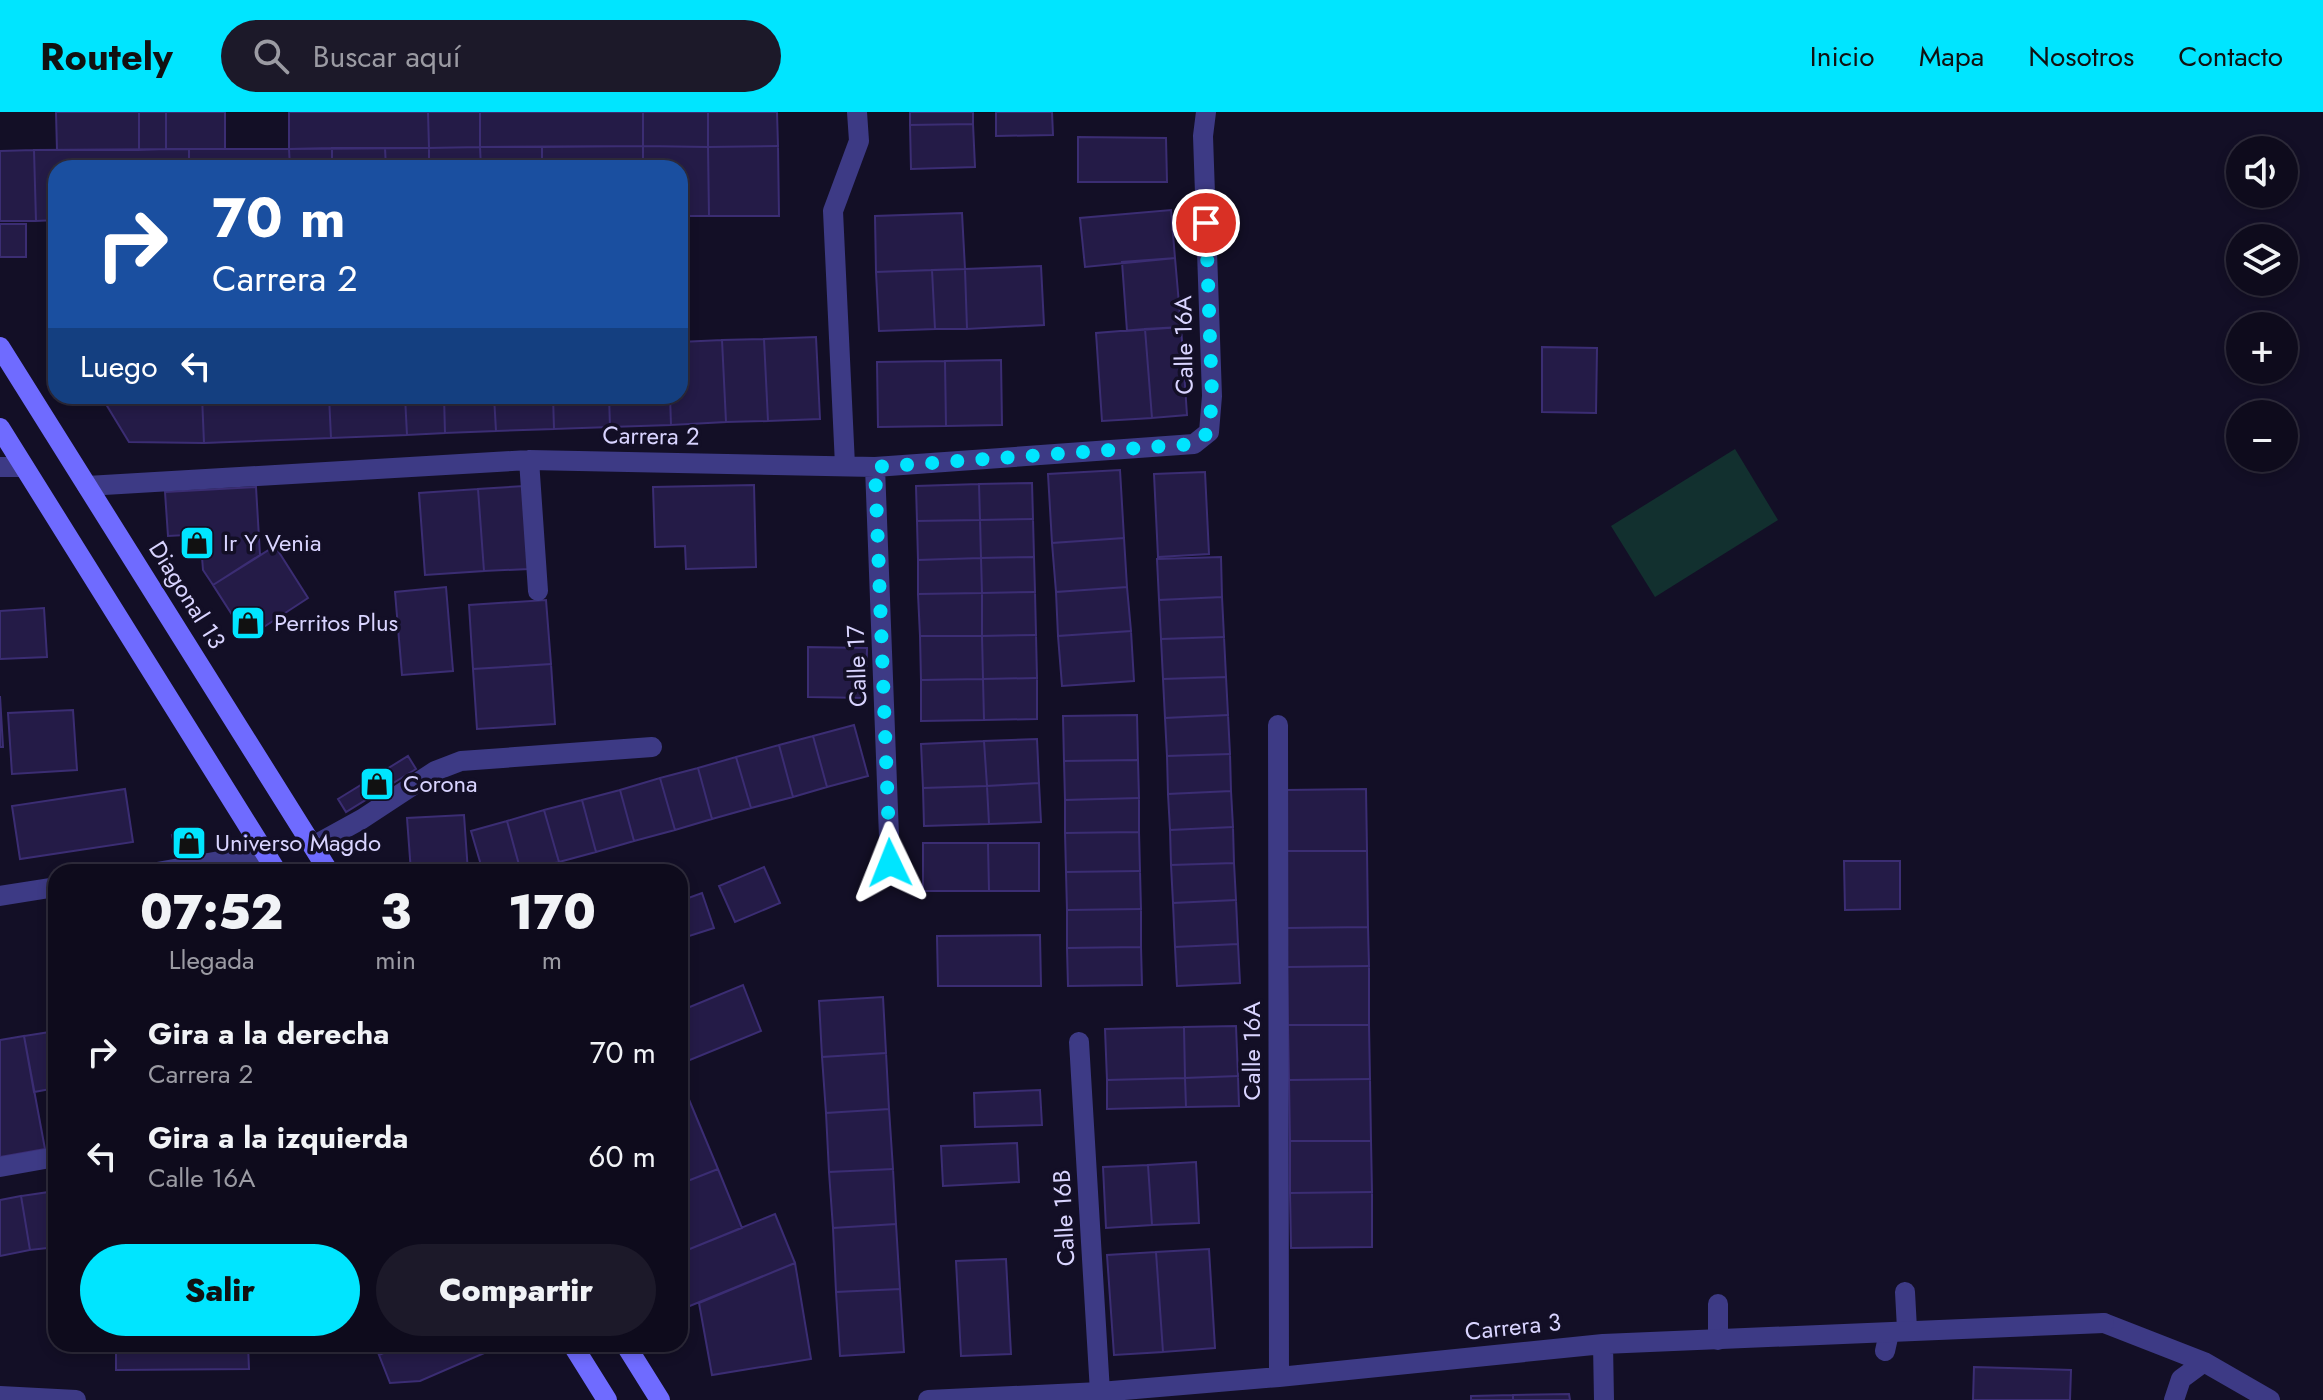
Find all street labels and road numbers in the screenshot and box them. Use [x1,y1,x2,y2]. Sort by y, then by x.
street label: Calle 16A [1165,295,1202,395]
street label: Carrera 2 [602,417,700,454]
street label: Diagonal 13 [140,534,234,656]
street label: Calle 17 [838,624,875,708]
street label: Calle 16A [1234,1001,1269,1101]
street label: Calle 16B [1043,1169,1084,1267]
street label: Carrera 3 [1463,1304,1563,1349]

